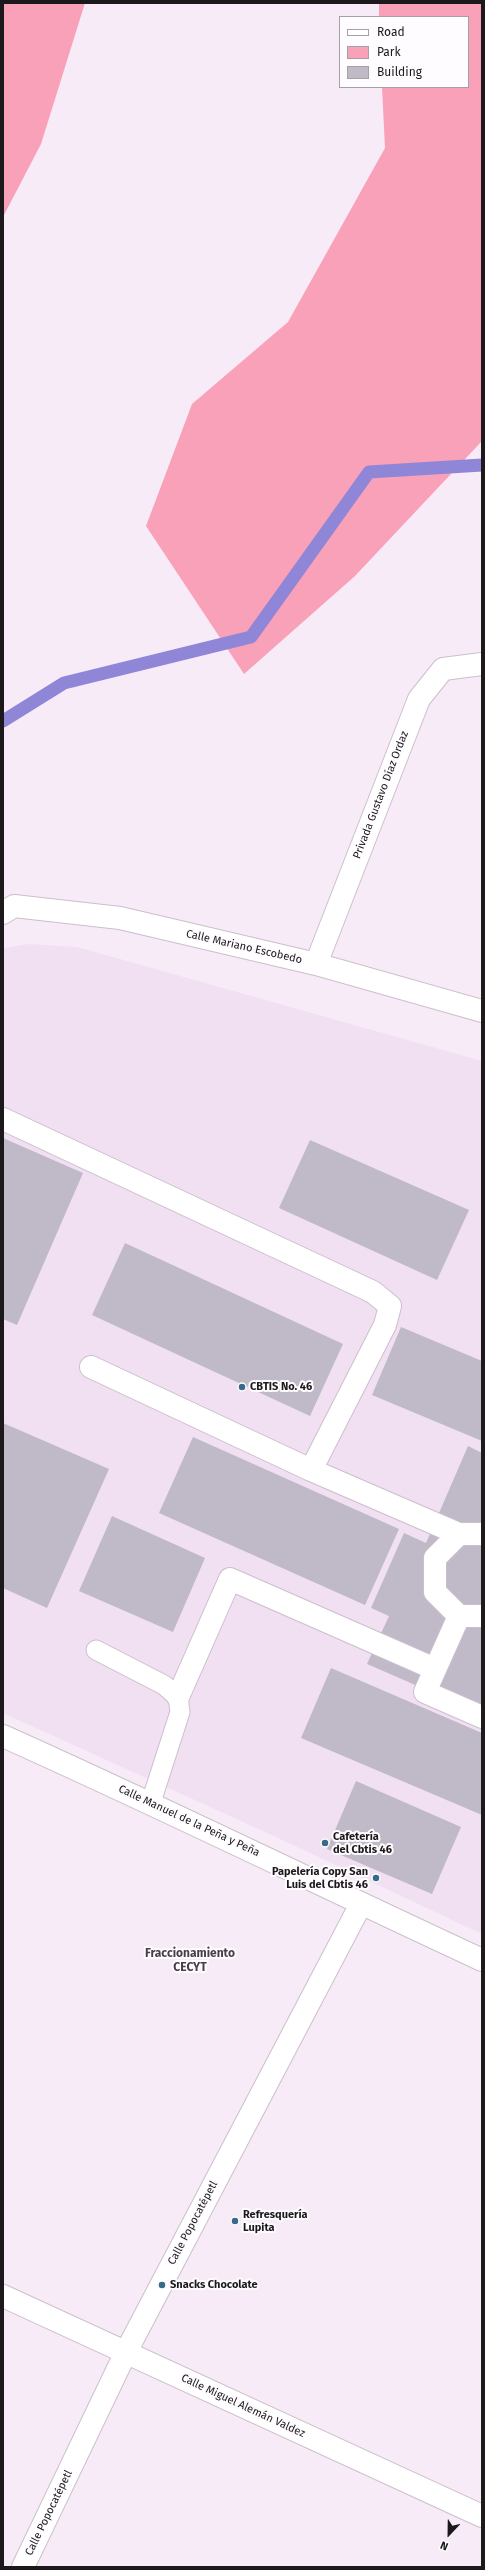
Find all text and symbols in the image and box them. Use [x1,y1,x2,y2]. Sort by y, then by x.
legend [339,16,469,88]
text: Road [377,25,405,39]
text: Park [377,45,401,59]
text: Building [377,65,422,79]
street label: Privada Gustavo Díaz Ordaz [350,729,412,861]
street label: Calle Mariano Escobedo [185,927,303,967]
place label: CBTIS No. 46 [250,1380,312,1394]
marker: CBTIS No. 46 [237,1382,247,1392]
street label: Calle Manuel de la Peña y Peña [116,1782,262,1860]
place label: Cafetería del Cbtis 46 [333,1830,392,1856]
marker: Cafetería del Cbtis 46 [320,1838,330,1848]
place label: Papelería Copy San Luis del Cbtis 46 [272,1865,368,1891]
marker: Papelería Copy San Luis del Cbtis 46 [371,1873,381,1883]
district label: Fraccionamiento CECYT [145,1947,235,1975]
street label: Calle Popocatépetl [165,2179,221,2267]
place label: Refresquería Lupita [243,2208,308,2234]
marker: Refresquería Lupita [230,2216,240,2226]
place label: Snacks Chocolate [170,2278,258,2292]
marker: Snacks Chocolate [157,2280,167,2290]
street label: Calle Miguel Alemán Valdez [179,2371,307,2441]
street label: Calle Popocatépetl [23,2468,75,2558]
north arrow [429,2514,469,2554]
text: N [439,2538,450,2553]

